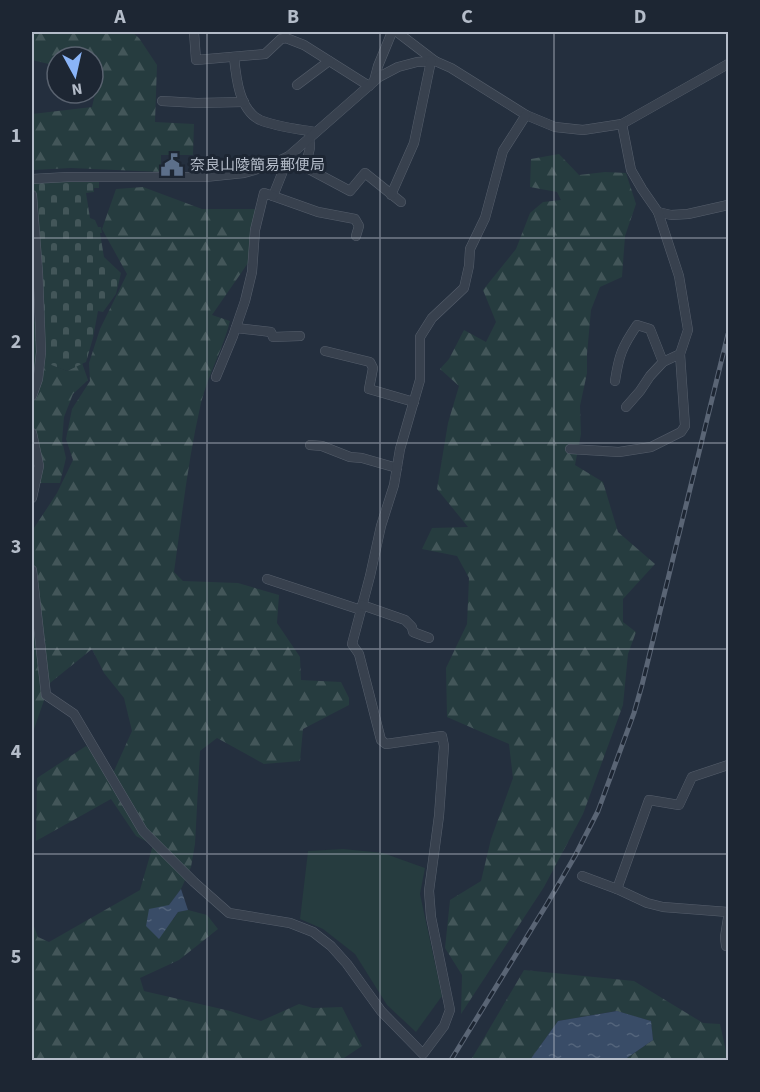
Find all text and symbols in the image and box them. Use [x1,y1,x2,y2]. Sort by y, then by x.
text: A [113,3,126,31]
text: B [287,3,299,31]
text: C [461,3,473,31]
text: D [634,3,646,31]
north arrow [45,45,105,105]
text: N [70,77,84,100]
text: 1 [11,122,21,150]
public building icon: 奈良山陵簡易郵便局 [159,152,185,178]
place label: 奈良山陵簡易郵便局 [190,155,325,176]
text: 2 [11,328,21,356]
text: 3 [11,533,21,561]
text: 4 [11,738,22,766]
text: 5 [11,943,21,971]

